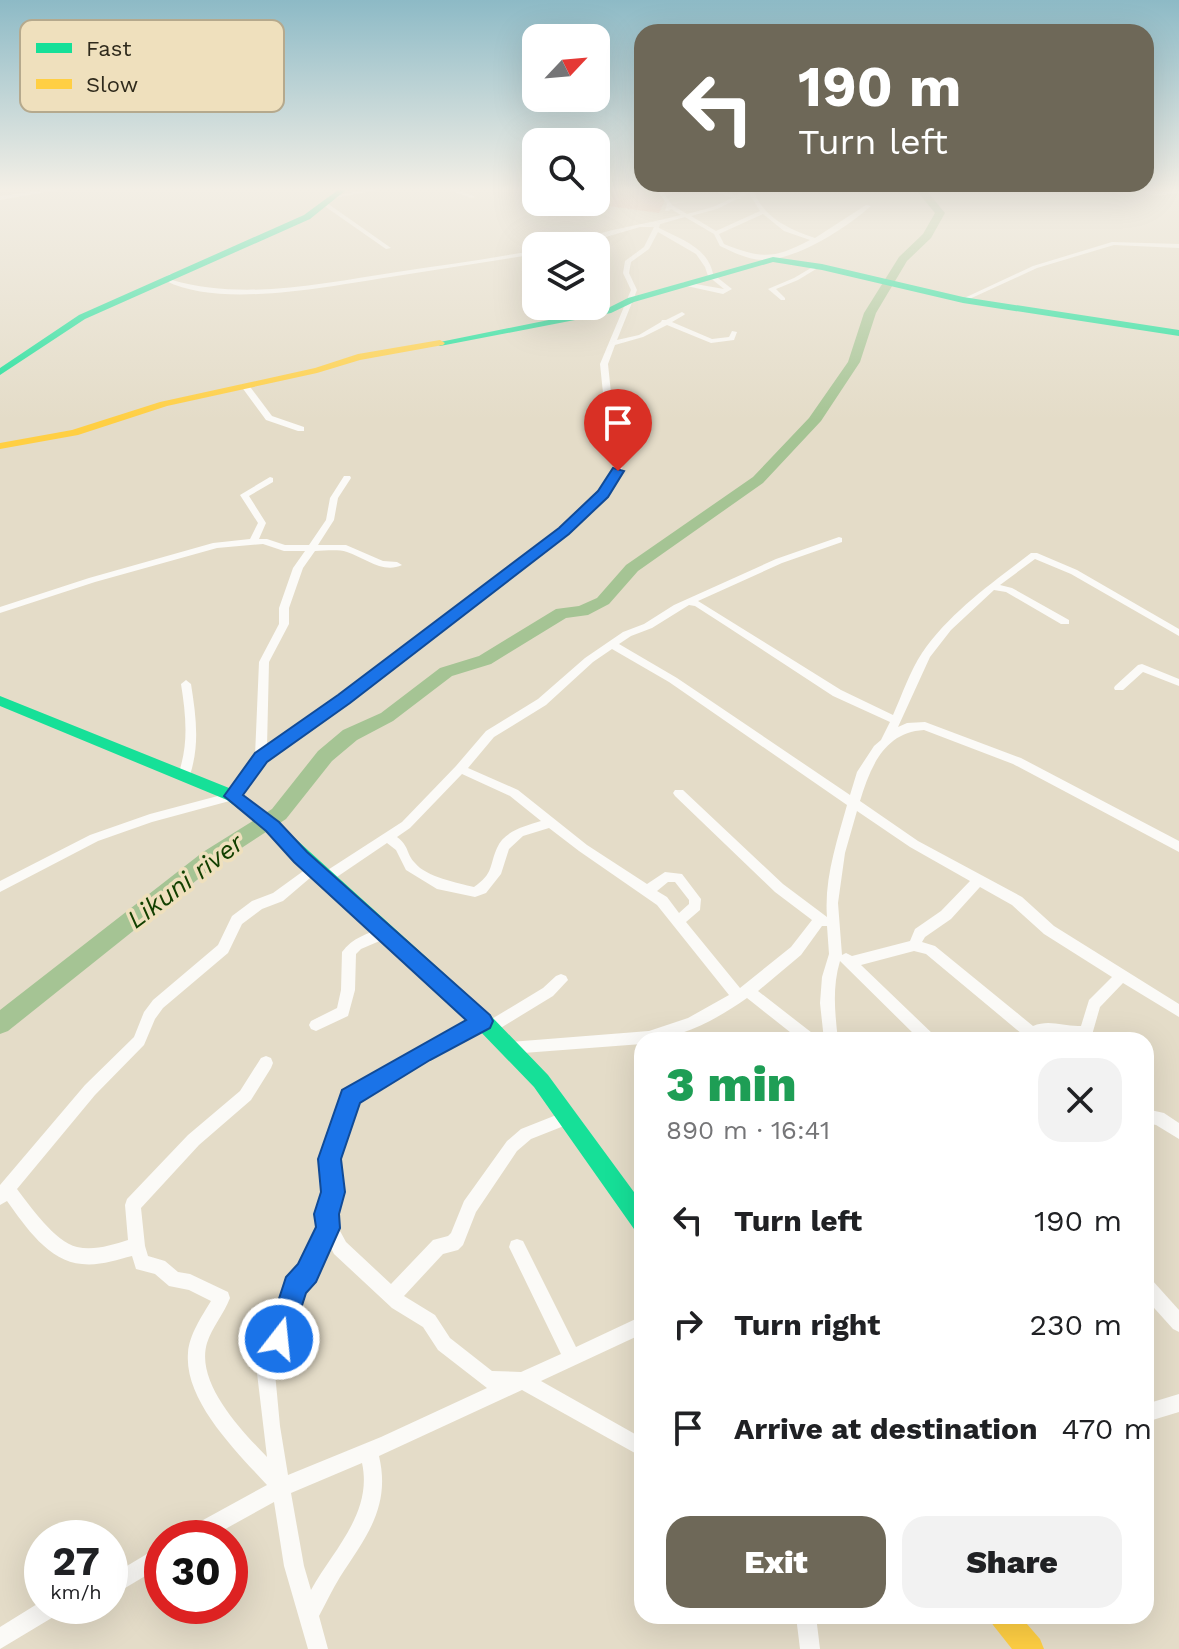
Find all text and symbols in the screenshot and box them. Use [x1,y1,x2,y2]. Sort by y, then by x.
legend [20,20,284,112]
north arrow [522,24,610,112]
map controls [522,24,610,320]
text: Fast [86,36,132,61]
text: 190 m [798,54,961,120]
icon: left [666,56,770,160]
text: Slow [86,72,138,97]
text: Turn left [798,121,948,163]
button: search [522,128,610,216]
button: layers [522,232,610,320]
pin [584,389,652,471]
icon: arrive [596,401,640,445]
water label: Likuni river [121,827,250,934]
text: 3 min [666,1056,797,1113]
button: close [1038,1058,1122,1142]
text: 890 m · 16:41 [666,1115,830,1145]
icon: left [666,1198,710,1242]
text: Turn left [734,1203,862,1238]
text: 190 m [1034,1203,1122,1238]
position arrow [237,1297,321,1381]
icon: right [666,1302,710,1346]
text: Turn right [734,1307,880,1342]
text: 230 m [1030,1307,1122,1342]
icon: arrive [666,1406,710,1450]
text: Arrive at destination [734,1411,1038,1446]
text: 470 m [1062,1411,1152,1446]
button: Exit [666,1516,886,1608]
button: Share [902,1516,1122,1608]
speed limit sign: 30 [144,1520,248,1624]
text: 27 [52,1538,100,1585]
text: km/h [50,1580,102,1604]

